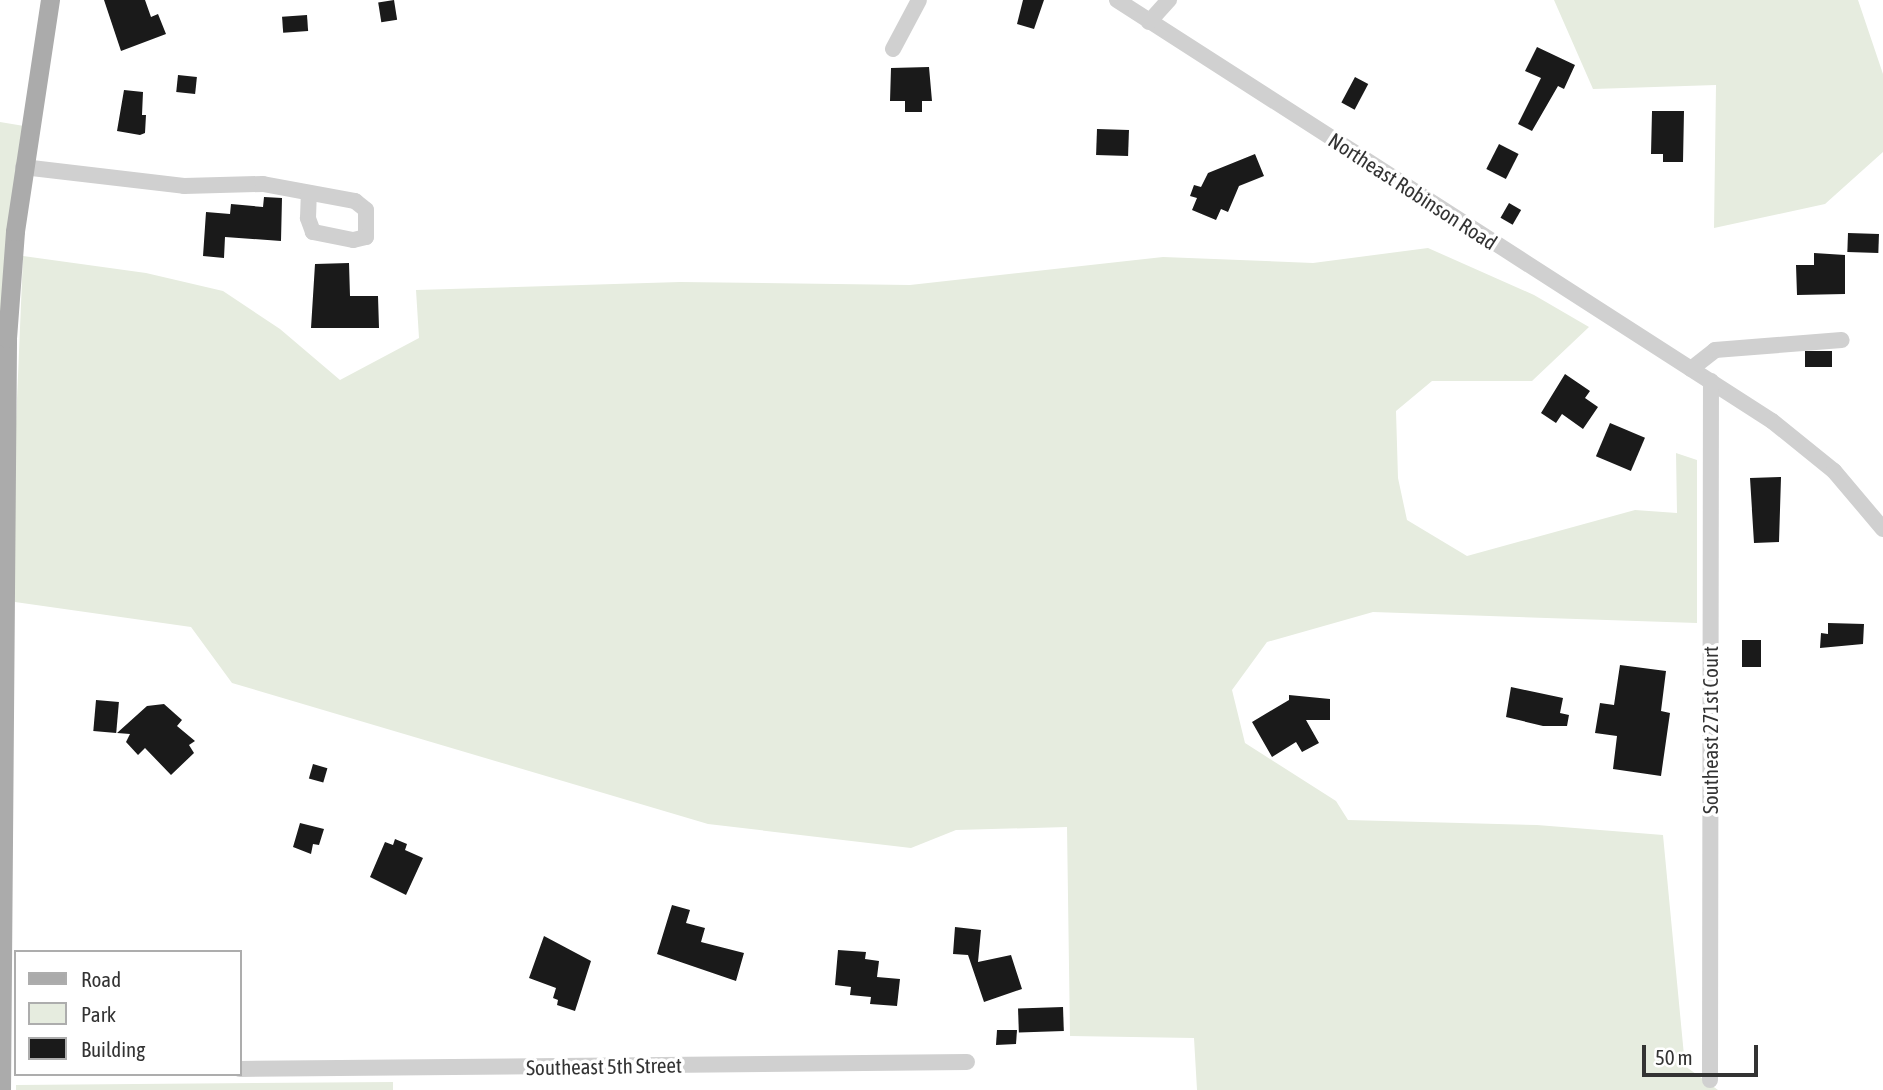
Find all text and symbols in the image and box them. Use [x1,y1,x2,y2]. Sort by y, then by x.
street label: Northeast Robinson Road [1324,127,1502,255]
street label: Southeast 271st Court [1697,646,1723,814]
legend [14,950,242,1076]
text: Road [81,967,121,991]
text: Park [81,1002,116,1026]
scale bar [1645,1030,1760,1074]
text: Building [81,1037,145,1061]
text: 50 m [1655,1045,1693,1069]
street label: Southeast 5th Street [526,1052,682,1080]

